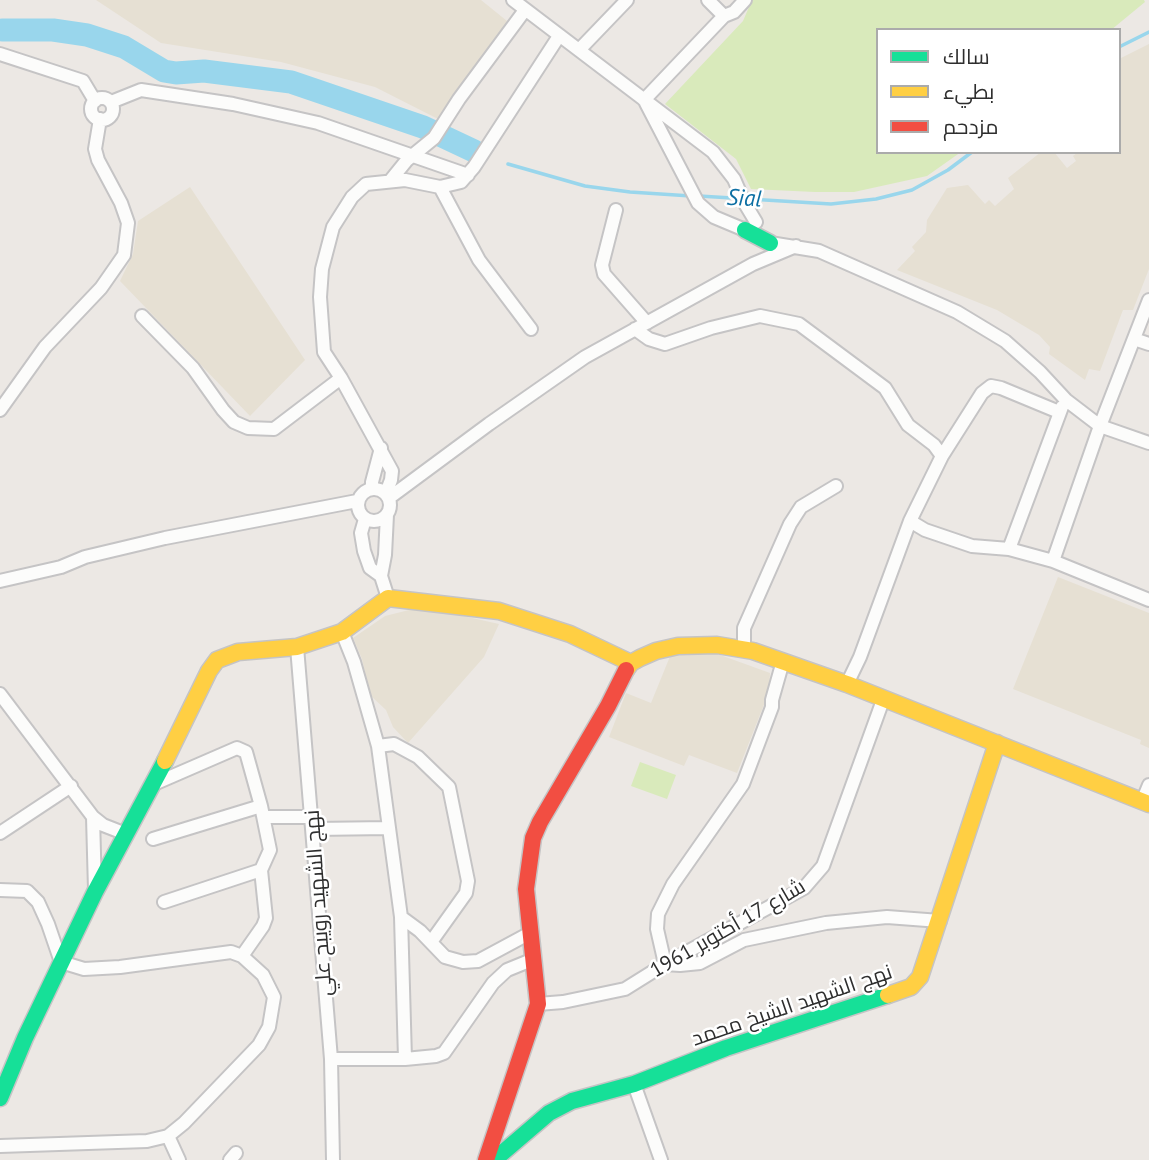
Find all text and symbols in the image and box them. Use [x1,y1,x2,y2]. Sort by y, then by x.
legend [876,28,1121,154]
text: سالك [943,43,990,70]
text: بطيء [943,78,994,105]
text: مزدحم [943,113,998,140]
water label: Sial [726,184,762,214]
street label: نهج الشهيد رويبح علي [300,809,338,997]
street label: شارع 17 أكتوبر 1961 [646,874,810,984]
street label: نهج الشهيد الشيخ محمد [688,960,896,1052]

